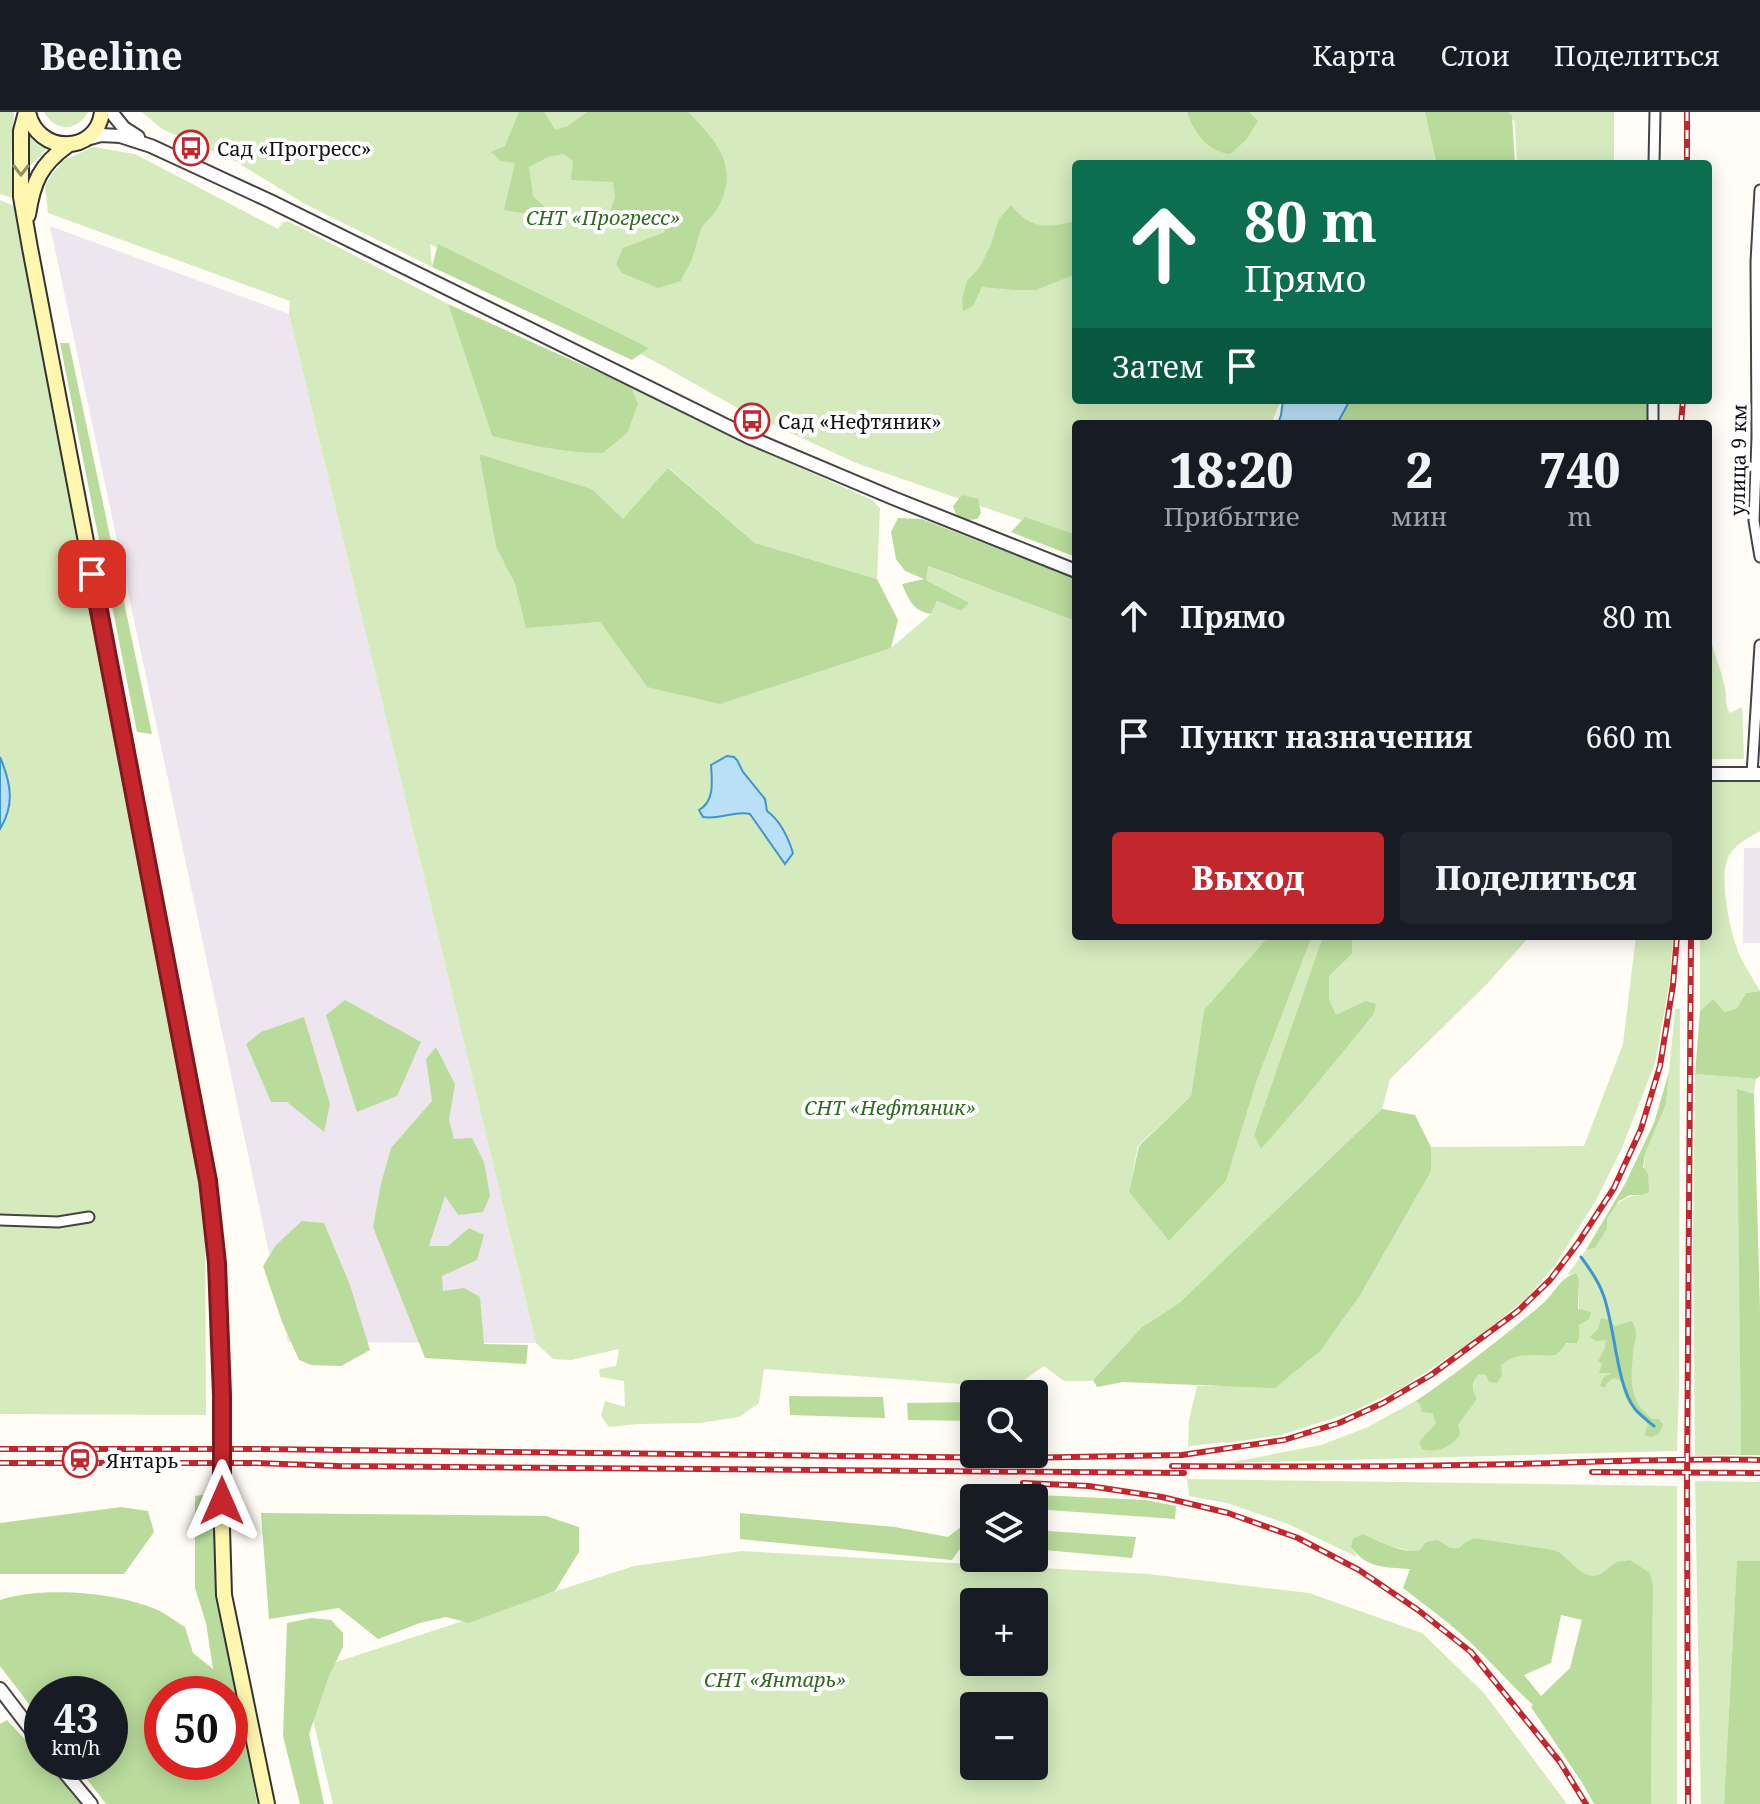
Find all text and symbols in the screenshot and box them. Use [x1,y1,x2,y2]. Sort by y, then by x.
text: Beeline [40,29,183,81]
text: Карта [1312,36,1396,74]
text: Слои [1440,36,1510,74]
text: Поделиться [1554,36,1720,74]
bus stop icon: Сад «Прогресс» [172,129,210,167]
place label: Сад «Прогресс» [217,135,371,162]
one-way arrow [12,164,30,177]
text: 80 m [1244,182,1377,258]
icon: ahead [1112,192,1216,296]
park label: СНТ «Прогресс» [526,204,680,231]
text: Прямо [1244,254,1366,303]
icon: arrive [1220,344,1264,388]
text: Затем [1112,346,1204,387]
bus stop icon: Сад «Нефтяник» [733,402,771,440]
street label: улица 9 км [1724,404,1752,516]
place label: Сад «Нефтяник» [778,408,942,435]
text: 18:20 [1170,437,1293,502]
text: 2 [1406,437,1433,502]
text: 740 [1539,437,1621,502]
text: Прибытие [1163,498,1300,534]
text: мин [1391,498,1448,534]
text: m [1567,498,1592,534]
pin [58,540,126,608]
icon: arrive [70,552,114,596]
icon: ahead [1112,594,1156,638]
text: Прямо [1180,596,1286,637]
text: 80 m [1602,596,1672,637]
icon: arrive [1112,714,1156,758]
text: Пункт назначения [1180,716,1472,757]
text: 660 m [1586,716,1672,757]
button: Выход [1112,832,1384,924]
button: Поделиться [1400,832,1672,924]
park label: СНТ «Нефтяник» [804,1094,976,1121]
map controls [960,1380,1048,1780]
button: search [960,1380,1048,1468]
station icon: Янтарь [61,1441,99,1479]
place label: Янтарь [105,1447,178,1474]
position arrow [180,1459,264,1543]
button: layers [960,1484,1048,1572]
button: + [960,1588,1048,1676]
park label: СНТ «Янтарь» [704,1666,846,1693]
speed limit sign: 50 [144,1676,248,1780]
text: 43 [53,1690,99,1745]
button: − [960,1692,1048,1780]
text: km/h [51,1734,101,1761]

